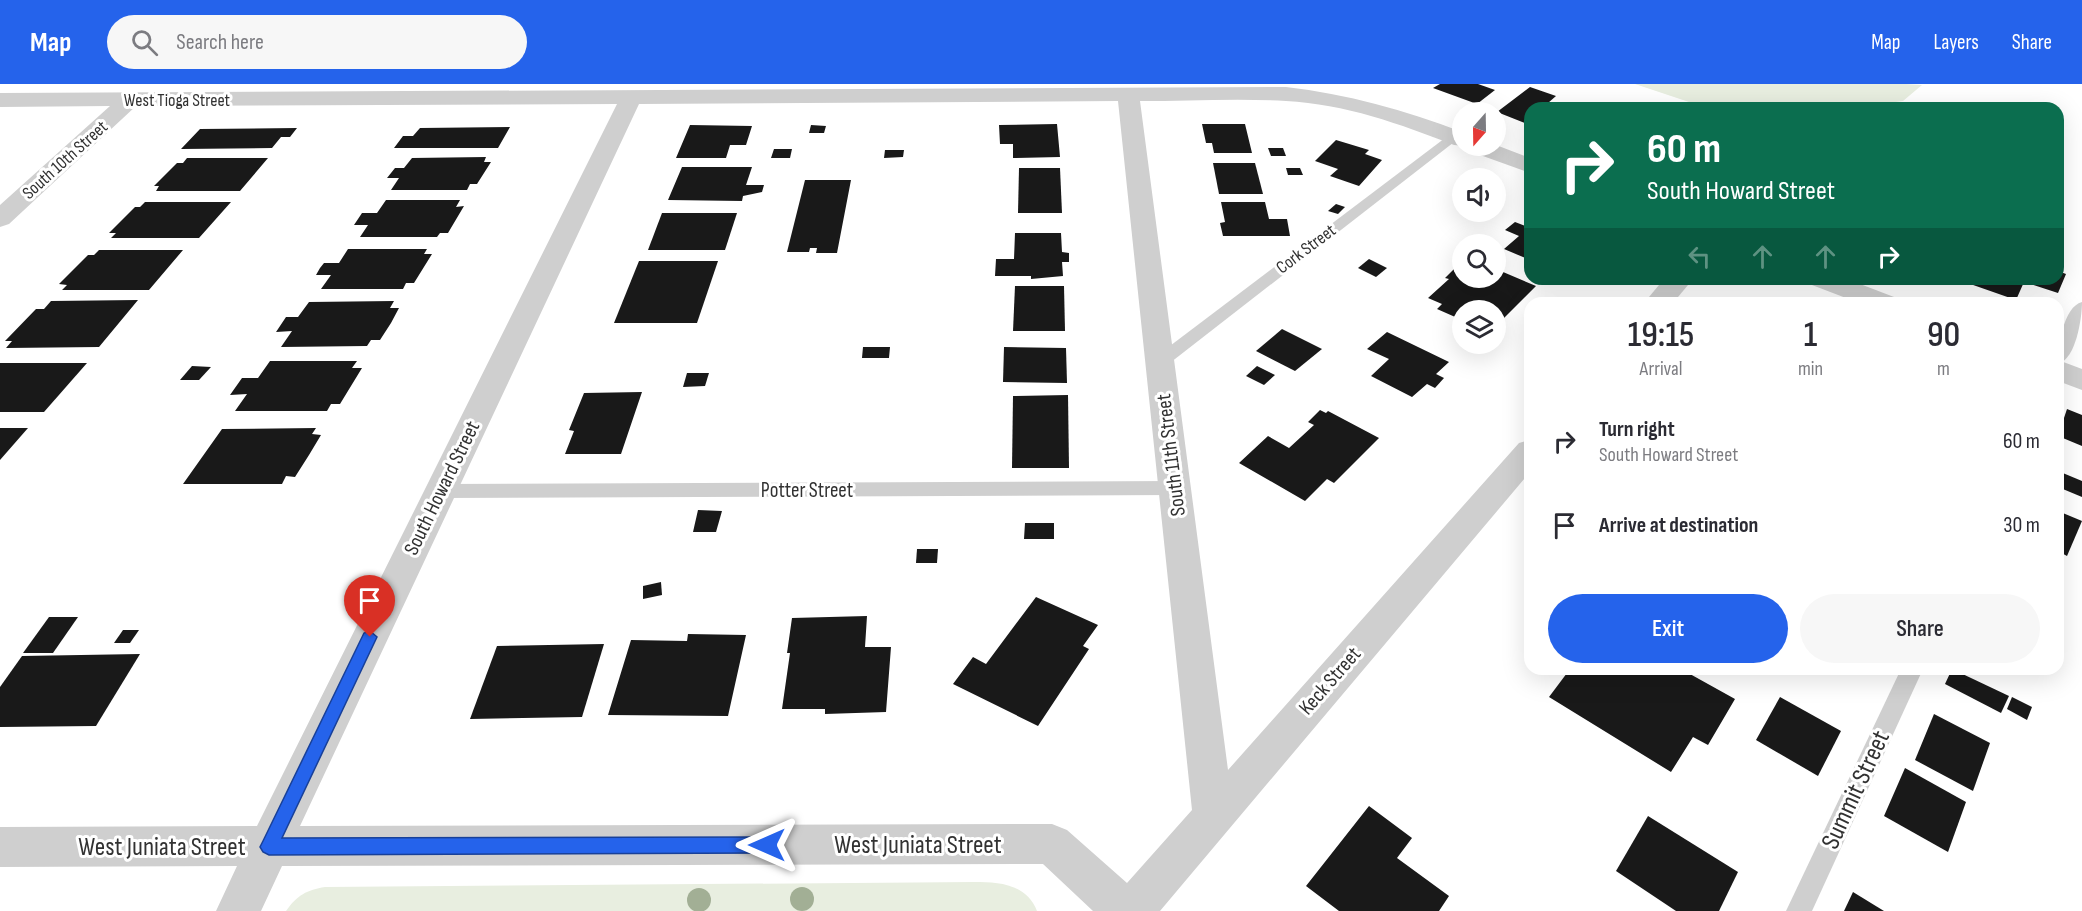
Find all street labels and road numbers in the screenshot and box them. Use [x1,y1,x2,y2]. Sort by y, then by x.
street label: West Tioga Street [124,90,231,111]
street label: South 10th Street [18,116,112,204]
street label: Cork Street [1272,220,1340,278]
street label: South 11th Street [1151,393,1191,517]
street label: South Howard Street [399,417,485,559]
street label: Potter Street [761,478,853,503]
street label: Keck Street [1294,642,1366,720]
street label: Summit Street [1815,726,1897,854]
street label: West Juniata Street [834,830,1002,861]
street label: West Juniata Street [78,832,246,863]

